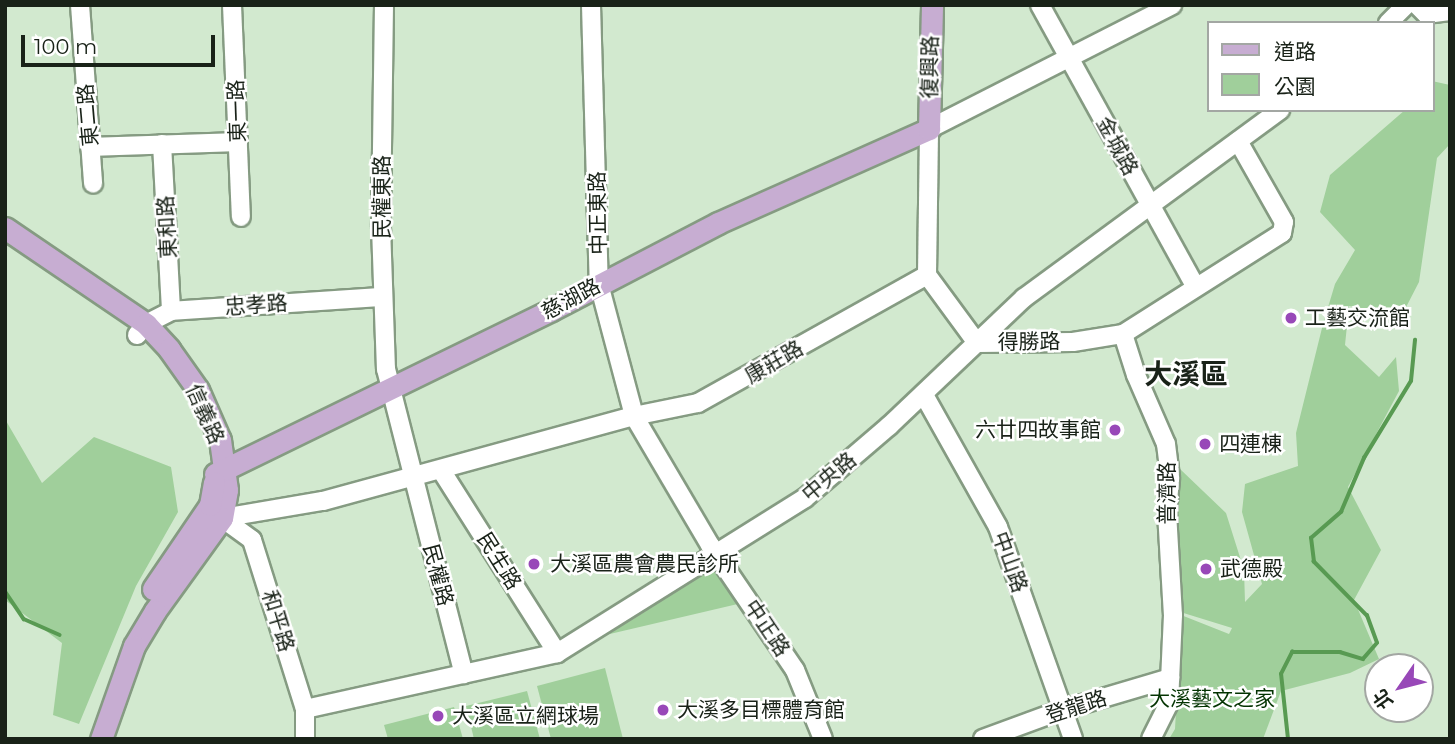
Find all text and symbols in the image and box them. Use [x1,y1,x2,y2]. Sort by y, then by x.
scale bar [24,21,219,65]
legend [1206,21,1434,112]
text: 100 m [34,34,97,59]
street label: 復興路 [917,35,943,99]
text: 道路 [1274,39,1316,64]
text: 公園 [1274,74,1316,99]
street label: 東一路 [223,79,251,143]
street label: 東二路 [73,83,103,147]
street label: 金城路 [1091,112,1143,180]
street label: 民權東路 [369,155,395,239]
street label: 中正東路 [585,171,611,255]
street label: 東和路 [153,195,181,259]
street label: 慈湖路 [537,273,605,325]
street label: 忠孝路 [224,290,288,320]
place label: 工藝交流館 [1305,305,1410,331]
marker: 工藝交流館 [1283,310,1299,326]
street label: 得勝路 [997,329,1061,355]
street label: 康莊路 [740,335,808,389]
district label: 大溪區 [1144,357,1228,391]
street label: 信義路 [181,380,229,448]
place label: 六廿四故事館 [975,417,1101,443]
marker: 六廿四故事館 [1107,422,1123,438]
place label: 四連棟 [1219,431,1282,457]
marker: 四連棟 [1197,436,1213,452]
street label: 中央路 [797,447,861,507]
street label: 普濟路 [1154,462,1180,524]
street label: 民生路 [472,528,526,594]
street label: 中山路 [987,528,1033,596]
street label: 民權路 [418,541,458,609]
place label: 大溪區農會農民診所 [550,551,739,577]
marker: 大溪區農會農民診所 [524,554,544,574]
place label: 武德殿 [1220,556,1283,582]
marker: 武德殿 [1198,561,1214,577]
street label: 和平路 [257,587,299,655]
street label: 中正路 [739,595,795,661]
north arrow [1364,653,1434,723]
street label: 登龍路 [1042,685,1110,729]
text: 北 [1368,685,1398,714]
park label: 大溪藝文之家 [1149,686,1275,712]
place label: 大溪多目標體育館 [677,697,845,723]
marker: 大溪多目標體育館 [655,702,671,718]
place label: 大溪區立網球場 [452,703,599,729]
marker: 大溪區立網球場 [430,708,446,724]

